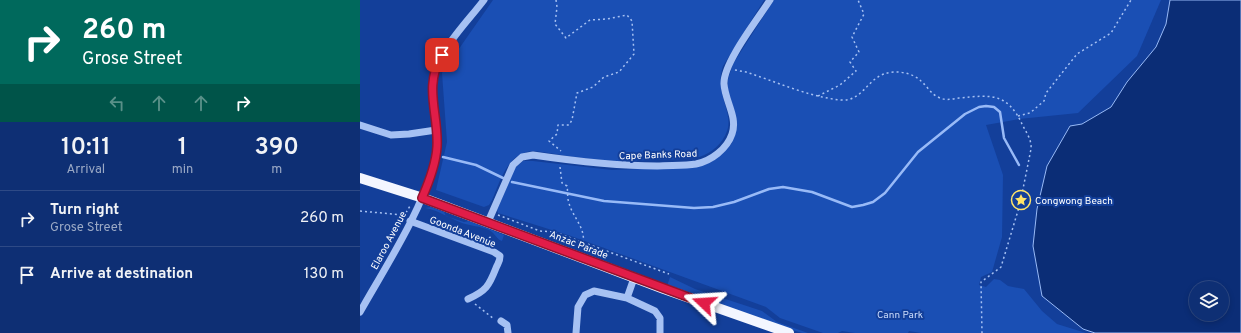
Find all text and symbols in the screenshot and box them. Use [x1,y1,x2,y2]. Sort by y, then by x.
text: 260 m [82,13,166,49]
icon: right [16,16,68,68]
pin [425,38,459,72]
icon: arrive [431,44,453,66]
text: Grose Street [82,48,183,71]
icon: left [106,92,128,114]
icon: ahead [148,92,170,114]
icon: ahead [190,92,212,114]
icon: right [232,92,254,114]
text: 10:11 [61,133,111,163]
text: 1 [178,133,187,163]
text: 390 [254,133,299,163]
street label: Cape Banks Road [619,148,697,163]
text: Arrival [66,162,105,178]
text: min [172,162,193,178]
text: m [271,162,282,178]
place icon: Congwong Beach [1010,189,1032,211]
place label: Congwong Beach [1035,195,1113,208]
text: Turn right [50,201,119,220]
icon: right [16,208,38,230]
text: 260 m [300,209,344,228]
street label: Elaroo Avenue [368,209,410,272]
street label: Goonda Avenue [427,214,498,251]
text: Grose Street [50,220,123,236]
street label: Anzac Parade [547,228,610,263]
icon: arrive [16,264,38,286]
text: Arrive at destination [50,265,193,284]
text: 130 m [304,265,344,284]
map controls [1189,281,1229,321]
button: layers [1189,281,1229,321]
position arrow [683,282,725,324]
park label: Cann Park [877,309,923,322]

